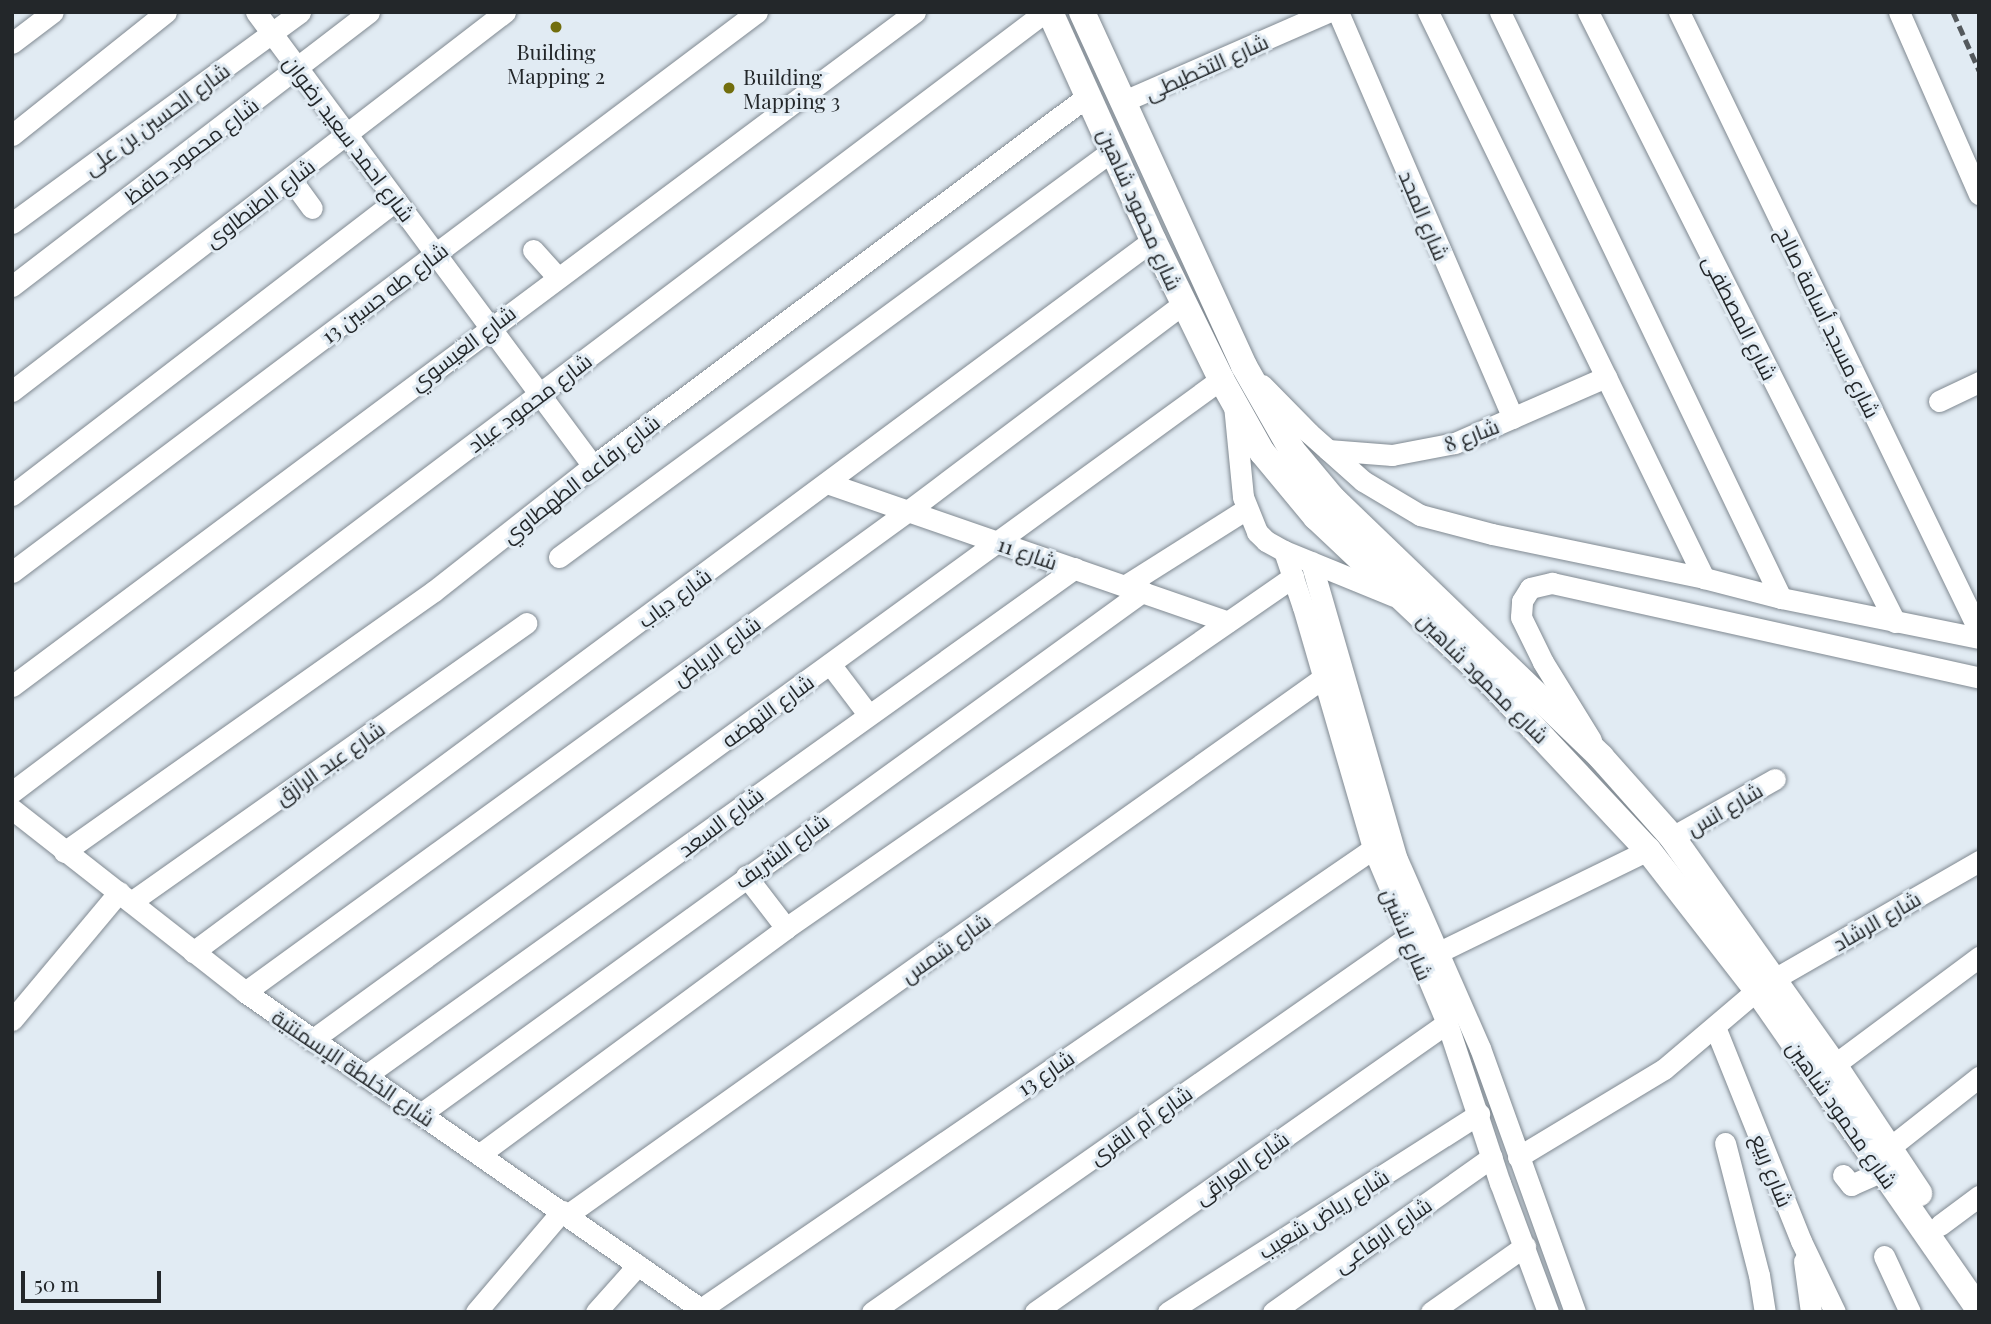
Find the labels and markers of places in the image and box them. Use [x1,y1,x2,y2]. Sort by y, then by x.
marker: Building Mapping 2 [548,19,564,35]
place label: Building Mapping 2 [507,38,605,88]
place label: Building Mapping 3 [743,63,840,113]
marker: Building Mapping 3 [721,80,737,96]

